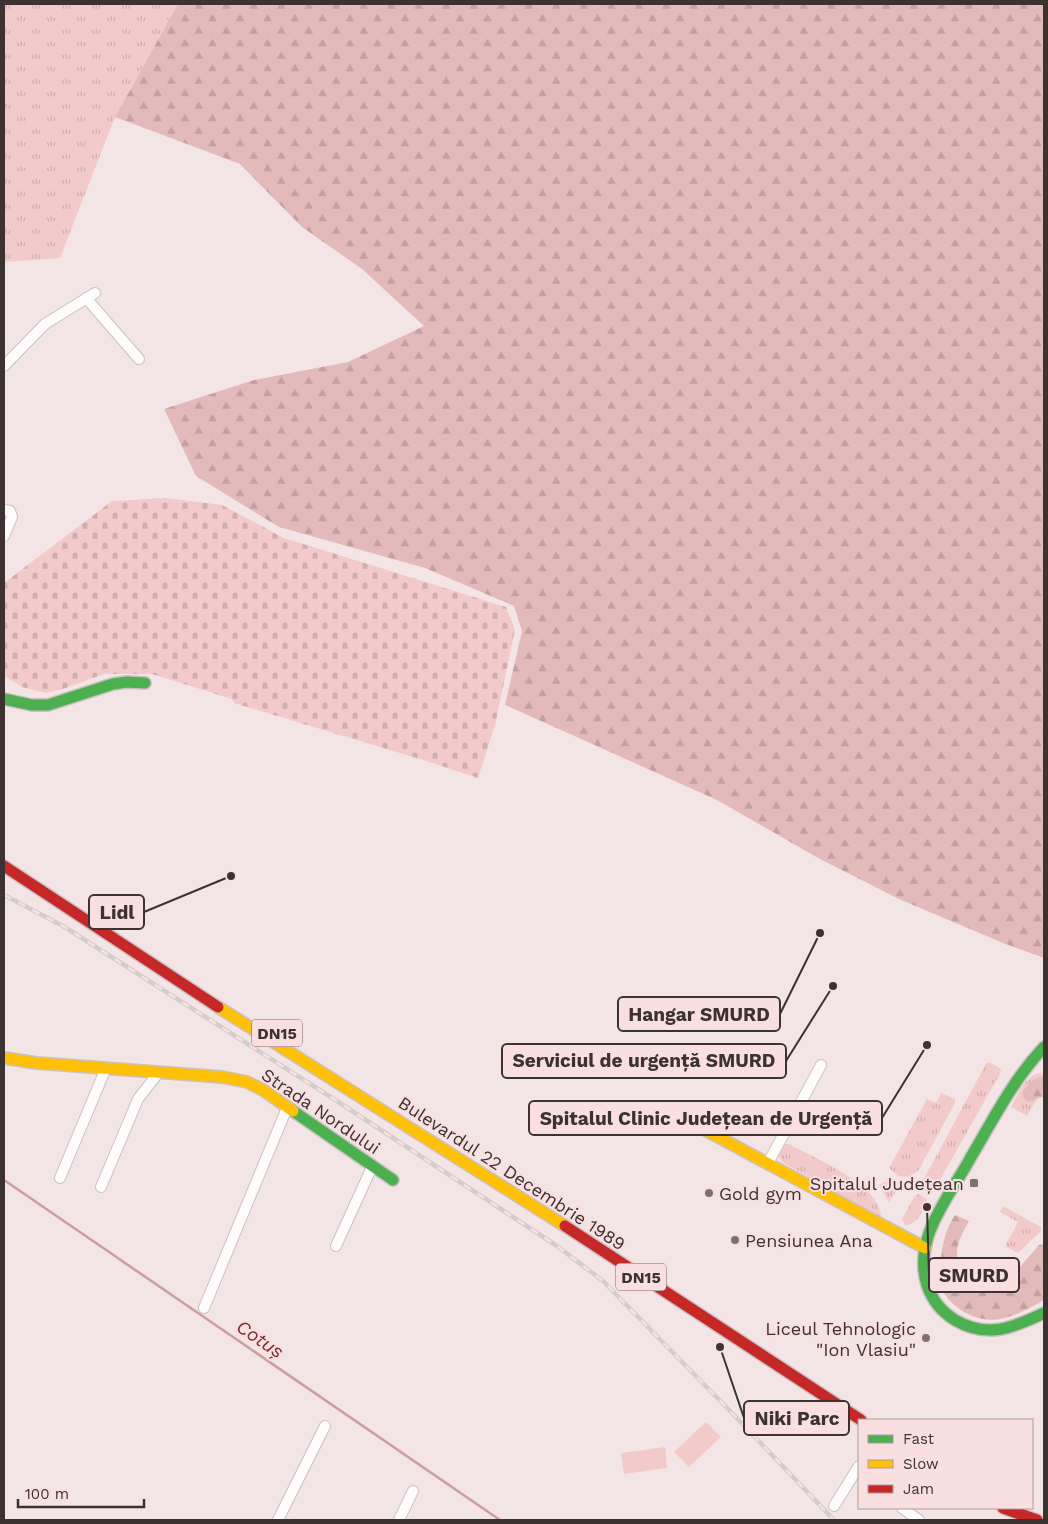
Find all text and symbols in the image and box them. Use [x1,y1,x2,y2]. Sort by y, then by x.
callout: Lidl [89,895,144,929]
text: Lidl [99,901,135,924]
callout: Hangar SMURD [618,997,780,1031]
text: Hangar SMURD [628,1003,770,1026]
road number: DN15 [252,1020,302,1046]
callout: Serviciul de urgență SMURD [502,1044,786,1078]
text: Serviciul de urgență SMURD [512,1049,776,1072]
street label: Strada Nordului [258,1064,384,1158]
street label: Bulevardul 22 Decembrie 1989 [395,1092,629,1254]
callout: Spitalul Clinic Județean de Urgență [529,1101,882,1135]
text: Spitalul Clinic Județean de Urgență [540,1107,872,1130]
place label: Spitalul Județean [810,1173,964,1194]
marker: Spitalul Județean [968,1177,980,1189]
place label: Gold gym [719,1183,802,1204]
marker: Gold gym [703,1187,715,1199]
place label: Pensiunea Ana [745,1230,873,1251]
marker: Pensiunea Ana [729,1234,741,1246]
callout: SMURD [929,1258,1019,1292]
road number: DN15 [616,1264,666,1290]
text: SMURD [939,1264,1009,1287]
water label: Cotuș [232,1315,288,1363]
place label: Liceul Tehnologic "Ion Vlasiu" [765,1318,916,1360]
marker: Liceul Tehnologic "Ion Vlasiu" [920,1332,932,1344]
callout: Niki Parc [744,1401,849,1435]
text: Niki Parc [755,1407,840,1430]
legend [858,1419,1033,1509]
text: Fast [903,1430,935,1448]
text: Slow [903,1455,939,1473]
scale bar [18,1476,144,1508]
text: Jam [903,1480,934,1498]
text: 100 m [25,1485,69,1503]

